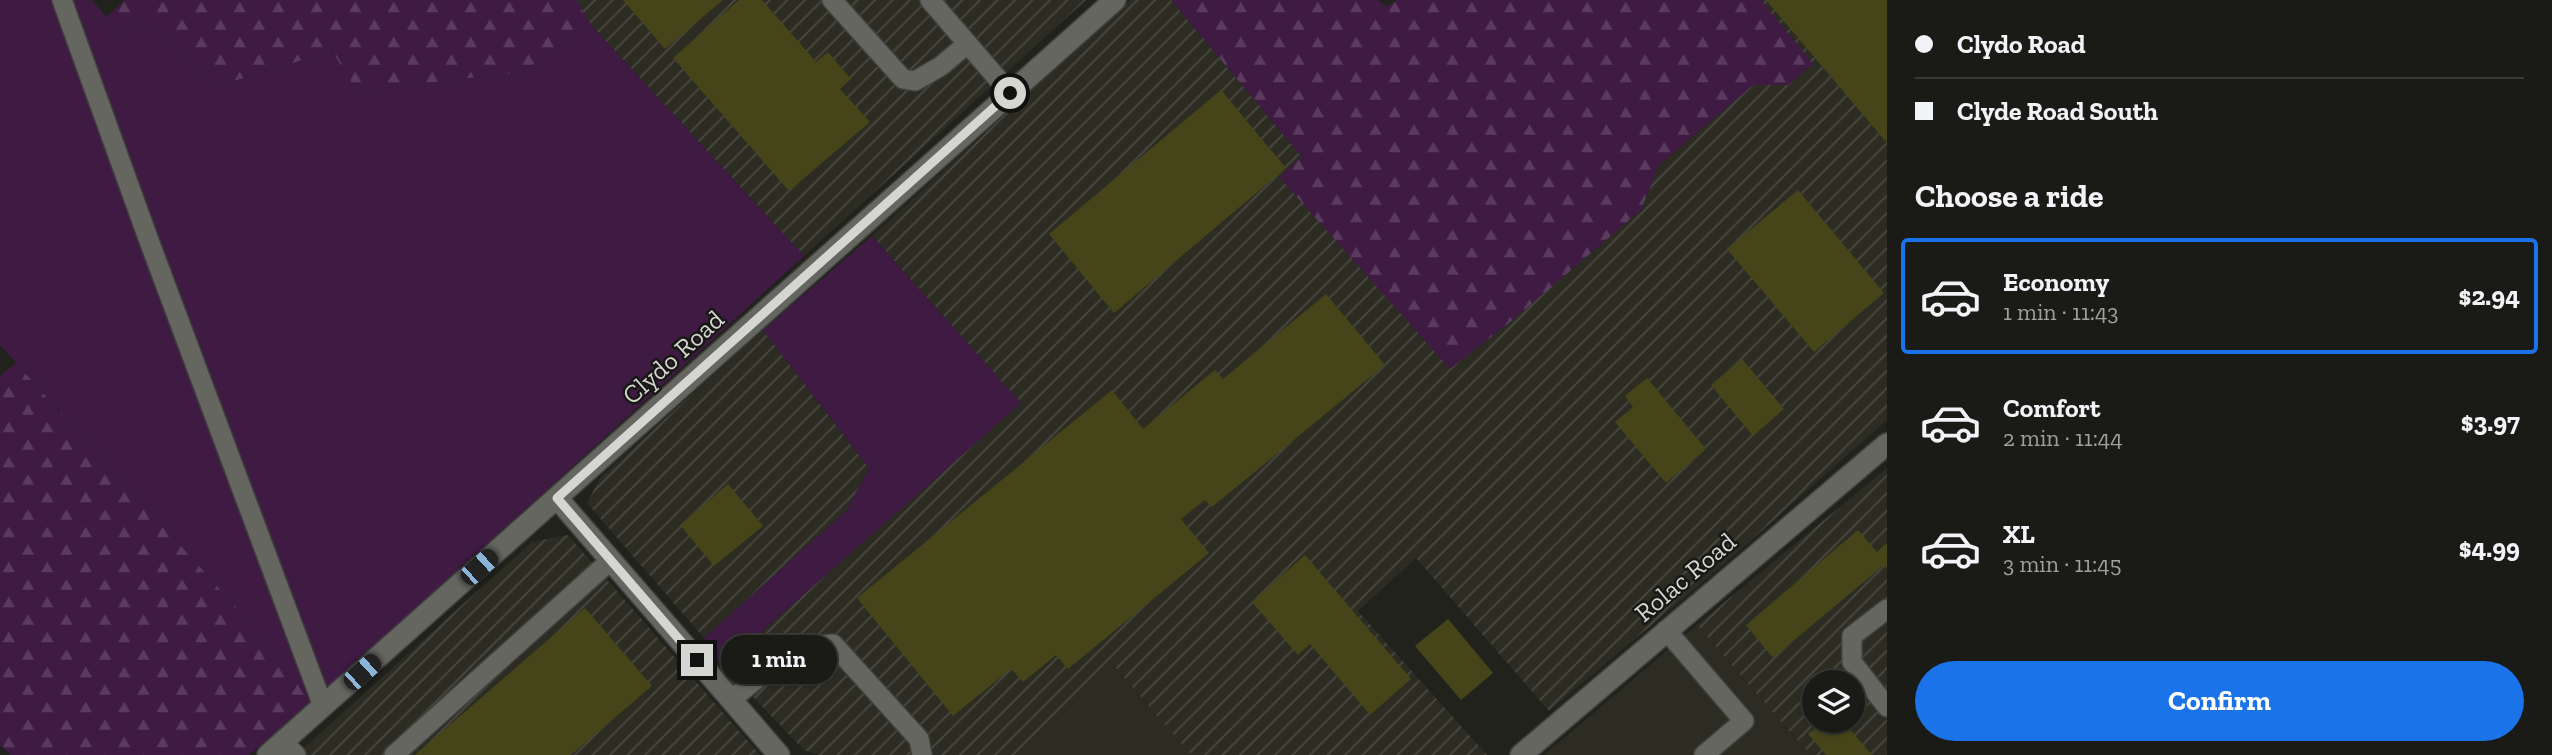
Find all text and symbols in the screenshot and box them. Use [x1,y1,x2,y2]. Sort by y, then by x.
text: Clydo Road [1957,28,2086,60]
route start [994,77,1026,109]
text: Clyde Road South [1957,95,2158,127]
text: Choose a ride [1915,177,2103,215]
icon: car [1919,265,1982,328]
text: Economy [2003,266,2109,298]
text: $2.94 [2459,280,2520,312]
text: 1 min · 11:43 [2003,298,2119,326]
street label: Clydo Road [616,303,730,411]
icon: car [1919,391,1982,454]
text: Comfort [2003,392,2100,424]
text: $3.97 [2461,406,2520,438]
text: 2 min · 11:44 [2003,424,2123,452]
icon: car [1919,517,1982,580]
text: XL [2003,518,2035,550]
street label: Rolac Road [1628,525,1742,629]
text: $4.99 [2459,532,2520,564]
car [457,545,502,589]
text: 3 min · 11:45 [2003,550,2121,578]
callout: 1 min [722,636,837,684]
route end [681,644,713,676]
text: 1 min [752,645,806,673]
car [340,650,385,694]
button: Confirm [1915,661,2524,741]
map controls [1802,670,1865,733]
button: layers [1802,670,1865,733]

